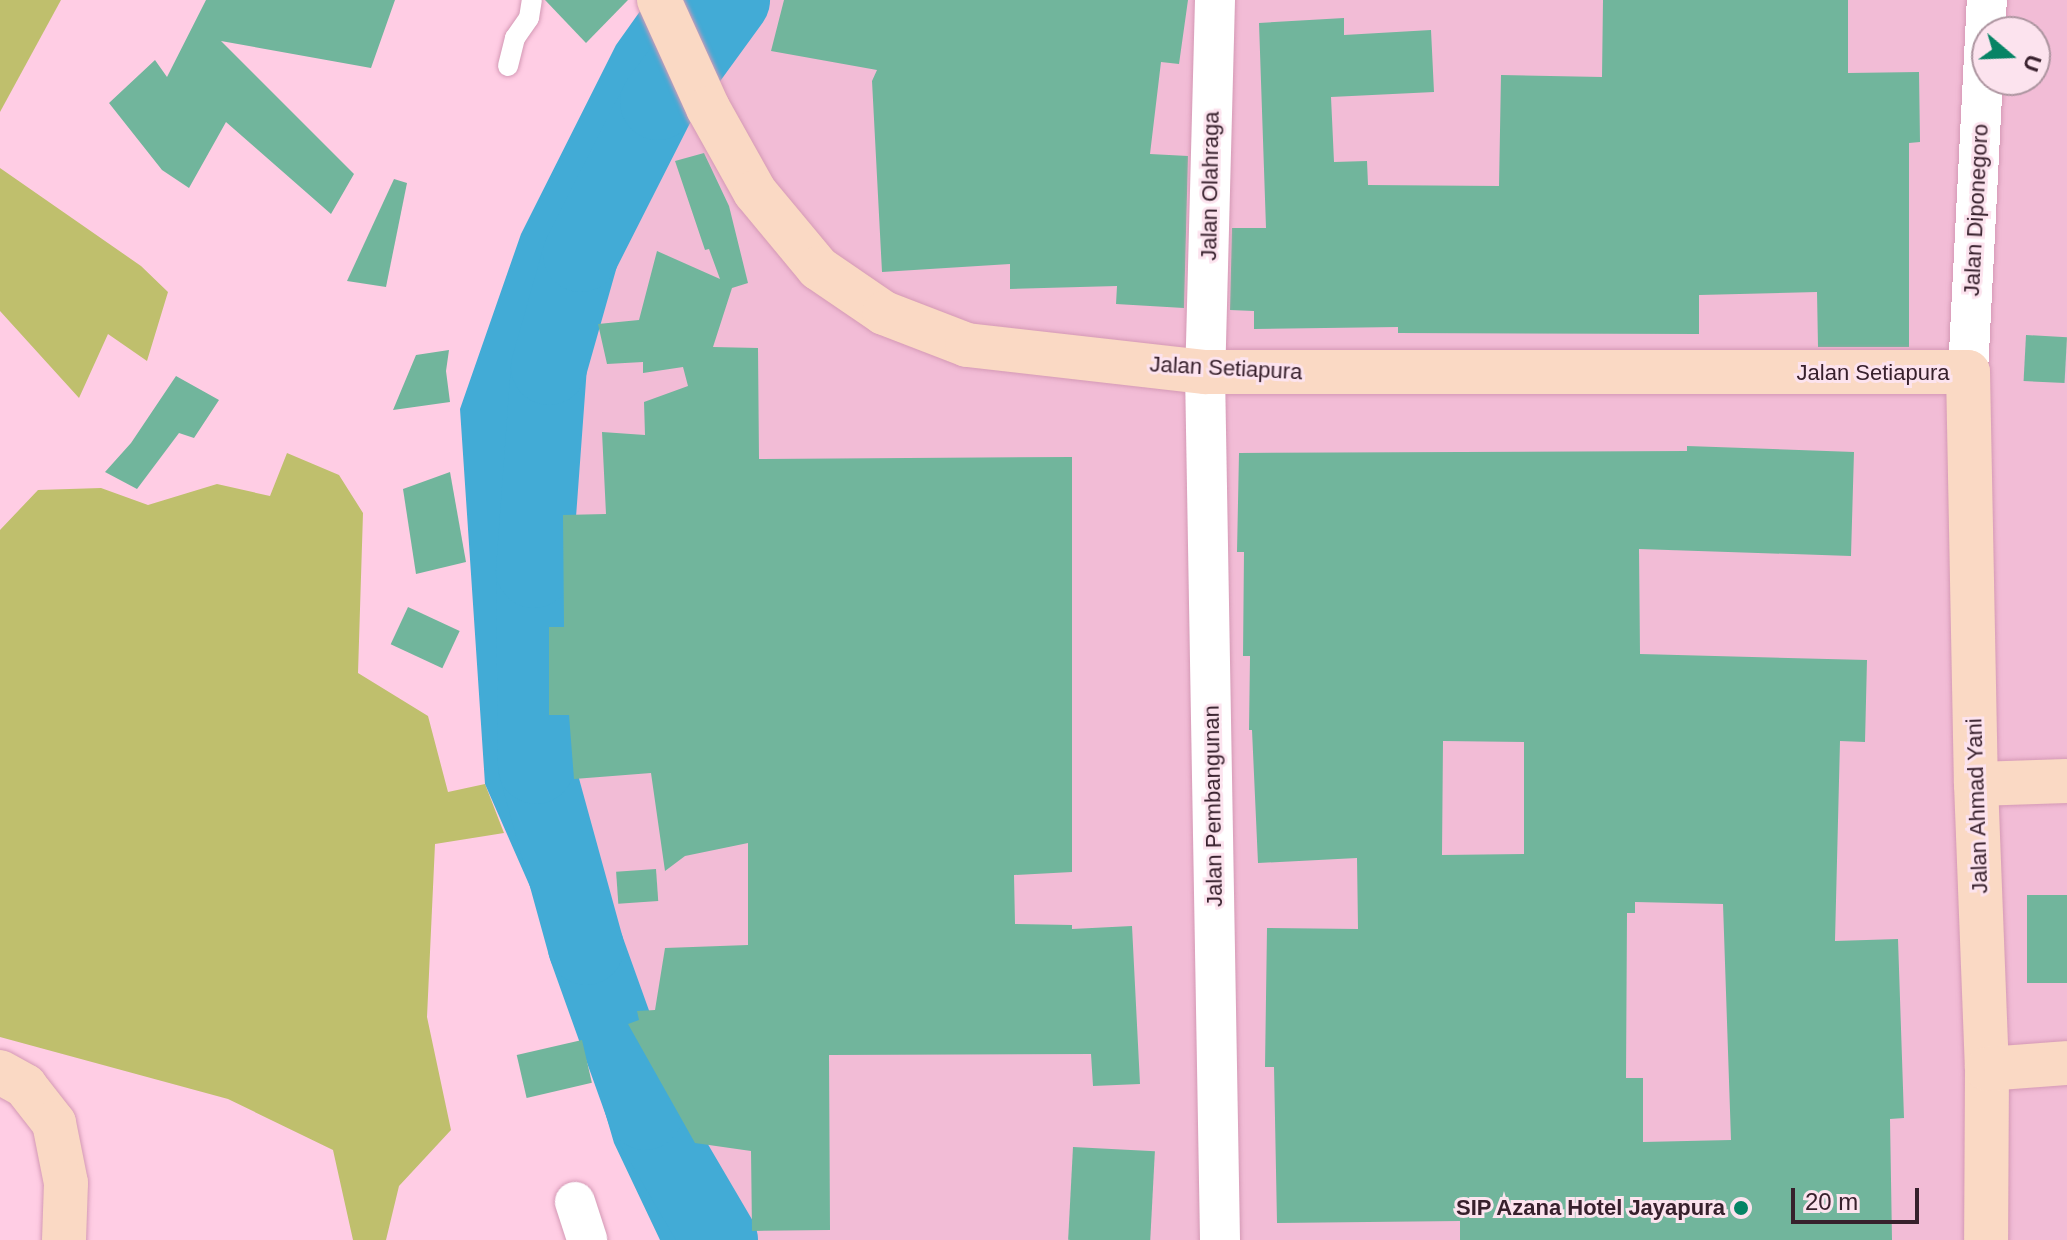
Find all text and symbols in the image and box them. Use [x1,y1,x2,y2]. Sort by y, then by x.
north arrow [1971,16,2051,96]
text: U [2018,52,2047,75]
street label: Jalan Olahraga [1195,111,1225,261]
street label: Jalan Diponegoro [1958,123,1994,297]
street label: Jalan Setiapura [1149,351,1303,385]
street label: Jalan Setiapura [1797,360,1949,386]
street label: Jalan Pembangunan [1198,705,1228,907]
street label: Jalan Ahmad Yani [1961,717,1993,895]
scale bar [1795,1172,1923,1222]
text: 20 m [1805,1188,1858,1215]
place label: SIP Azana Hotel Jayapura [1455,1195,1725,1221]
marker: SIP Azana Hotel Jayapura [1732,1199,1750,1217]

